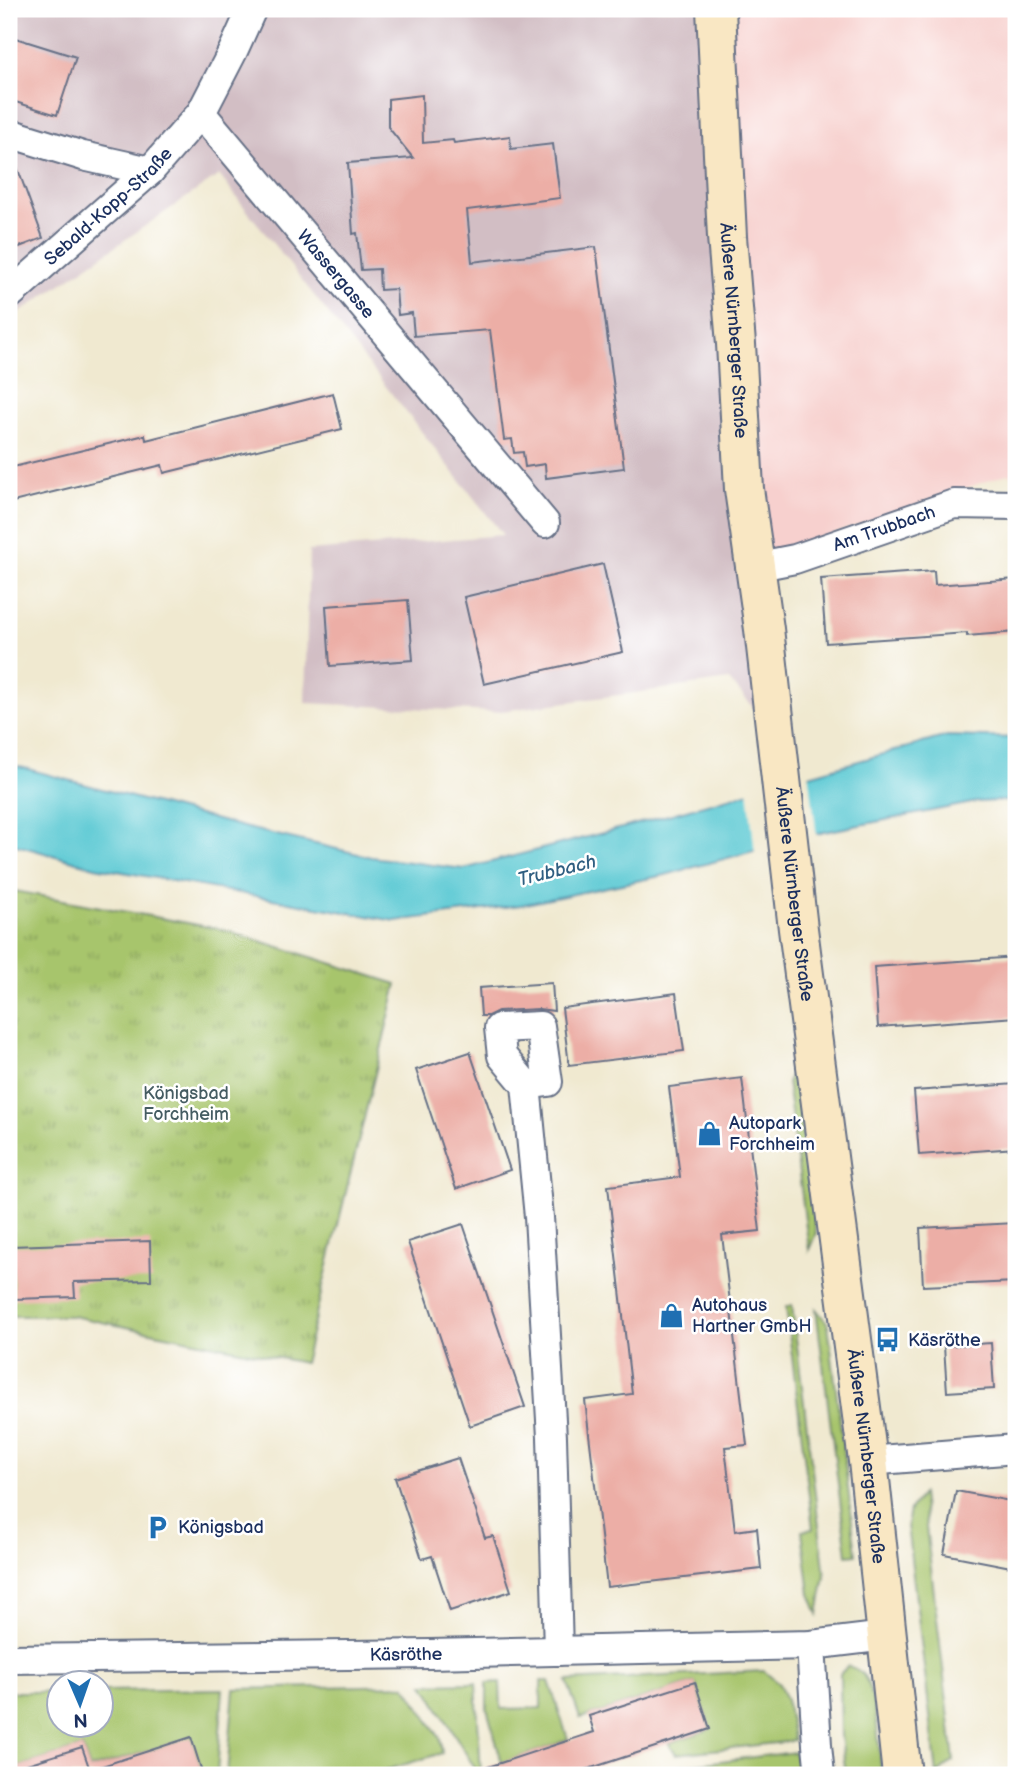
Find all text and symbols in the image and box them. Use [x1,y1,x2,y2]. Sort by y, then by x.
street label: Sebald-Kopp-Straße [40,143,177,270]
street label: Äußere Nürnberger Straße [716,222,752,439]
street label: Wassergasse [293,225,379,323]
street label: Am Trubbach [830,501,938,556]
street label: Äußere Nürnberger Straße [771,785,818,1003]
water label: Trubbach [515,850,599,892]
park label: Königsbad Forchheim [143,1083,229,1125]
place label: Autopark Forchheim [729,1113,815,1155]
shop icon: Autopark Forchheim [695,1119,723,1147]
place label: Autohaus Hartner GmbH [692,1295,812,1337]
shop icon: Autohaus Hartner GmbH [658,1301,686,1329]
bus stop icon: Käsröthe [874,1326,902,1354]
place label: Käsröthe [908,1330,981,1351]
street label: Äußere Nürnberger Straße [843,1348,890,1565]
parking icon: Königsbad [144,1513,172,1541]
place label: Königsbad [178,1517,264,1538]
street label: Käsröthe [369,1643,443,1665]
north arrow [46,1668,116,1738]
text: N [73,1708,88,1731]

